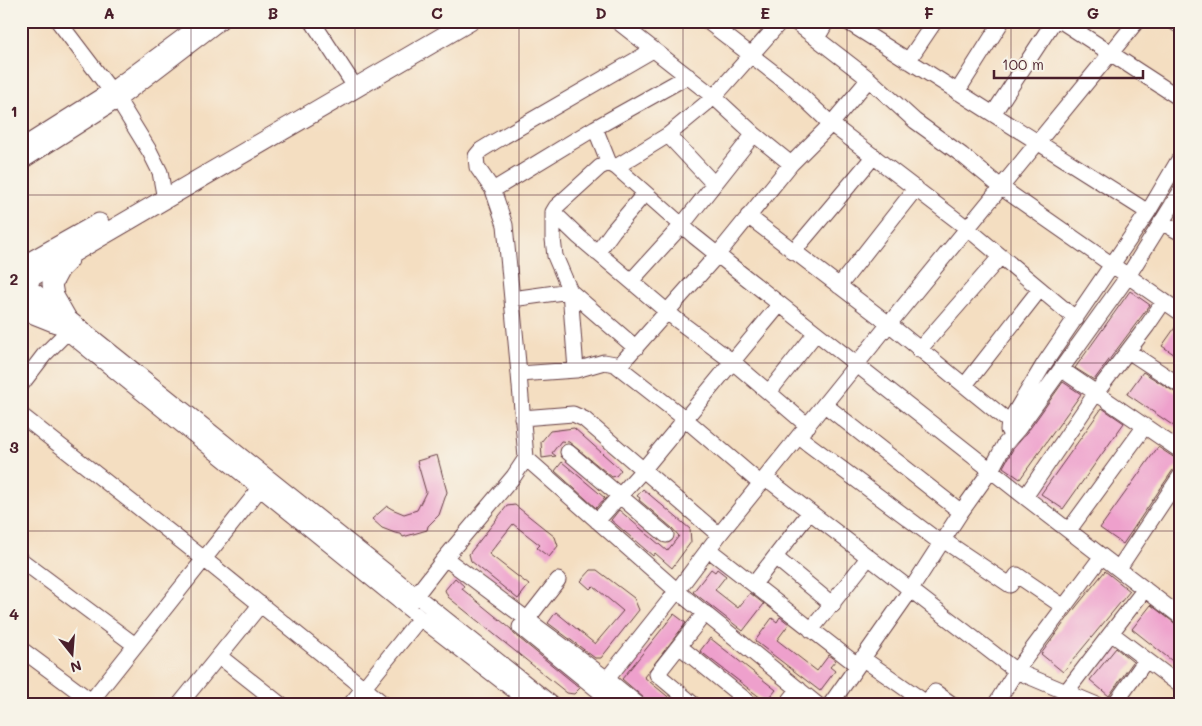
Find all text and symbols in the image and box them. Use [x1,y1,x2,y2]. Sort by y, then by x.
text: A [103,2,115,23]
text: B [268,2,278,23]
text: C [431,2,443,23]
text: D [595,2,607,23]
text: E [760,2,770,23]
text: F [924,2,934,23]
text: G [1087,2,1099,23]
scale bar [994,48,1143,80]
text: 100 m [1002,54,1044,74]
text: 1 [10,100,18,121]
text: 2 [10,268,19,289]
text: 3 [9,436,19,457]
text: 4 [9,603,19,624]
north arrow [48,628,98,678]
text: N [68,656,84,678]

